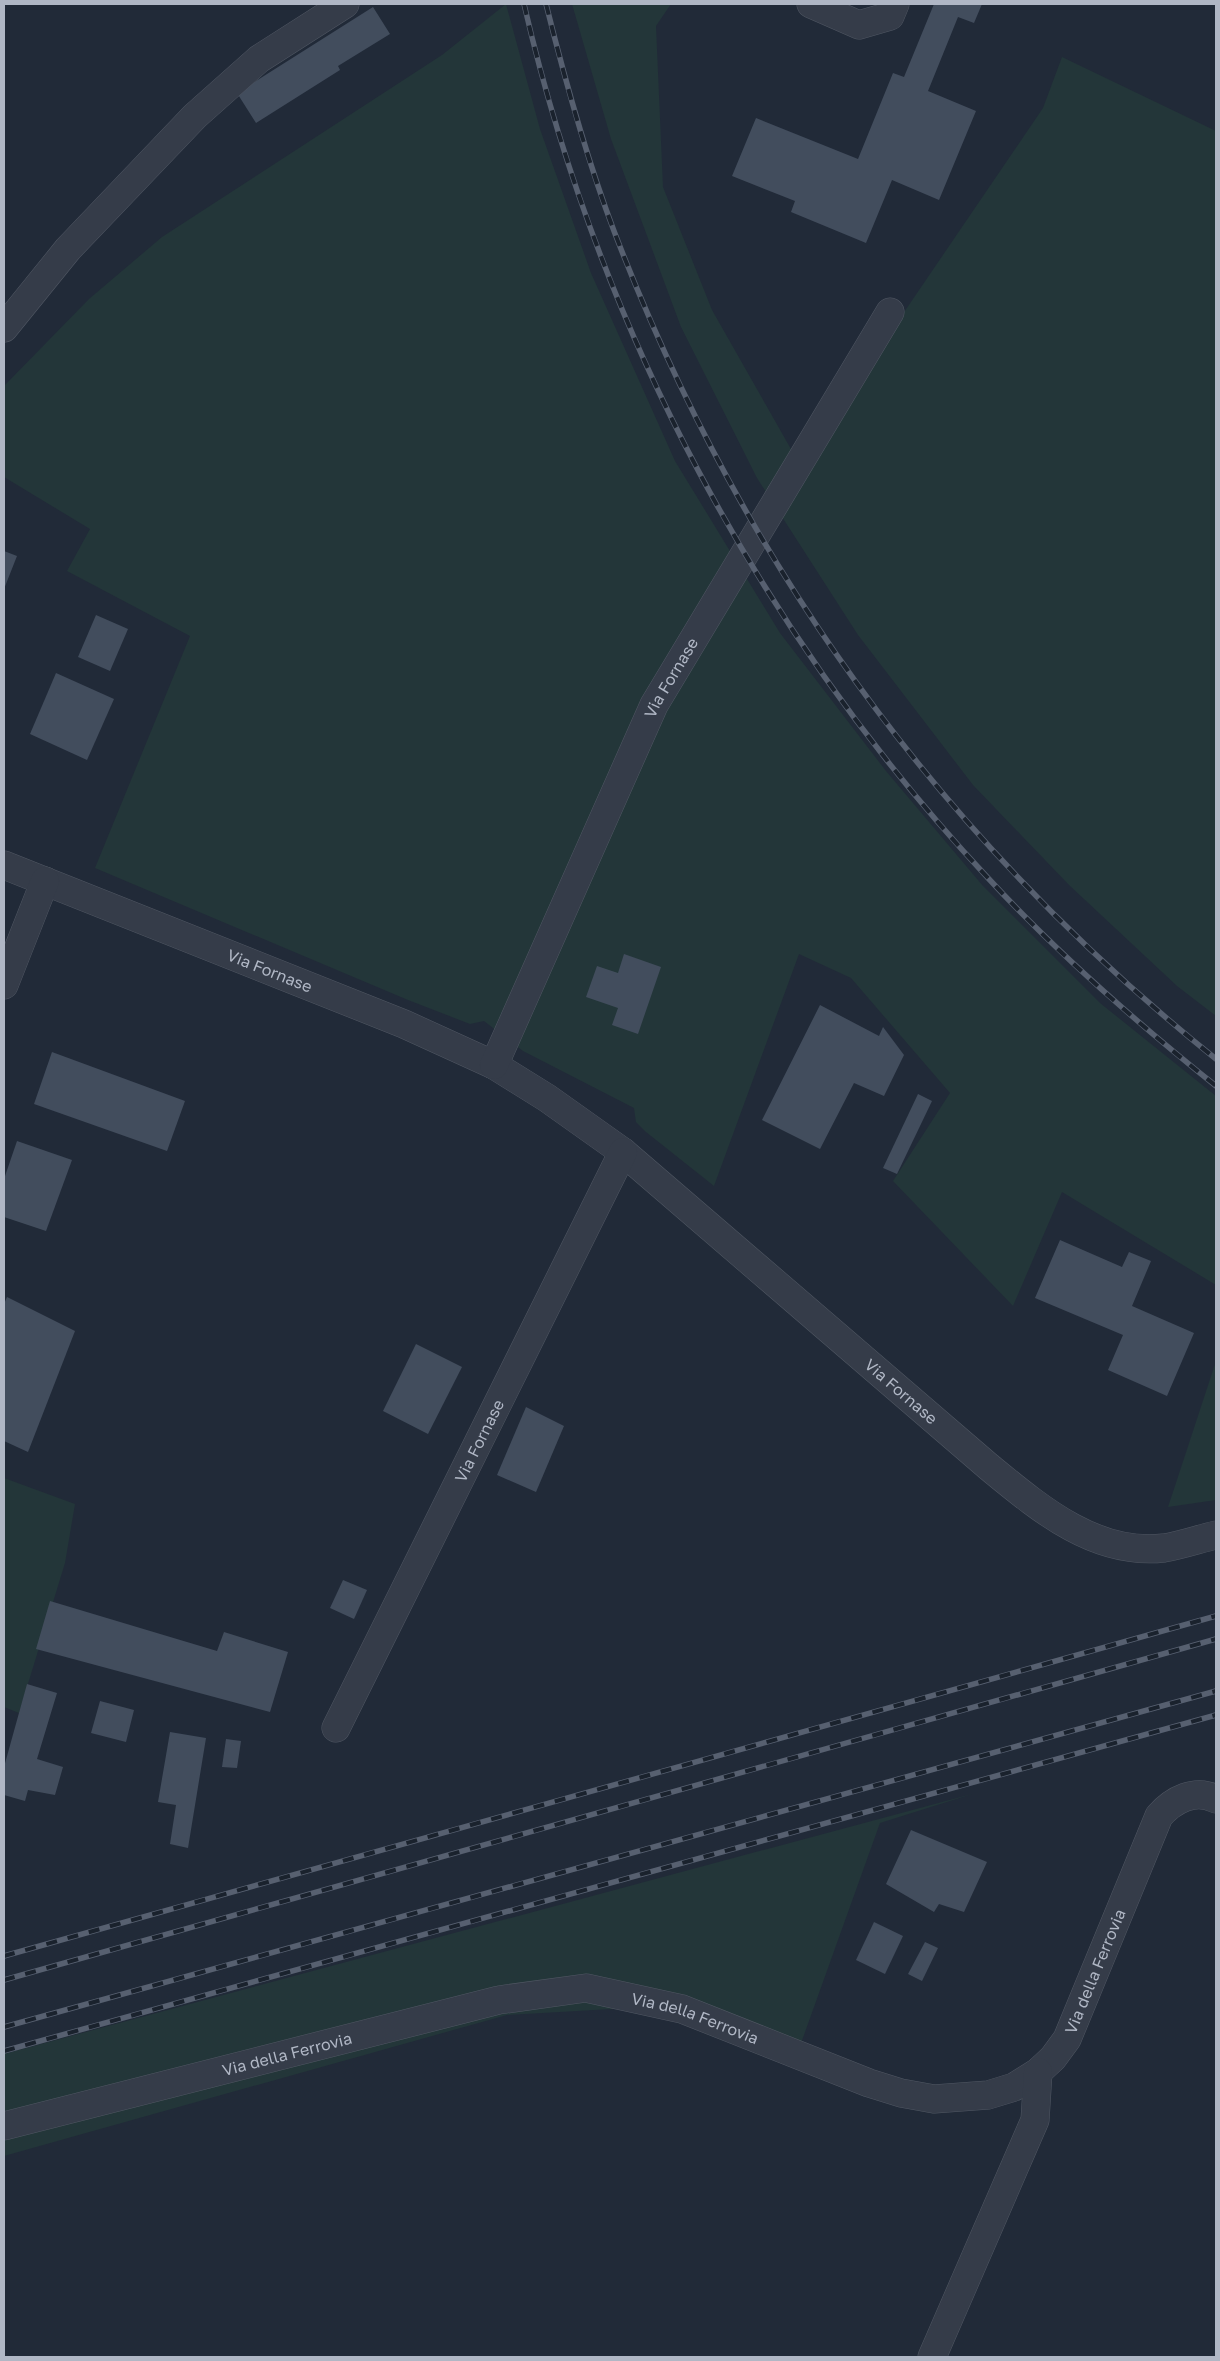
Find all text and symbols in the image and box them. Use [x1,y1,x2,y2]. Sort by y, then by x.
street label: Via Fornase [640,634,702,721]
street label: Via Fornase [224,945,315,997]
street label: Via Fornase [861,1354,942,1428]
street label: Via Fornase [450,1396,508,1485]
street label: Via della Ferrovia [1060,1906,1130,2037]
street label: Via della Ferrovia [630,1988,762,2048]
street label: Via della Ferrovia [220,2028,354,2080]

